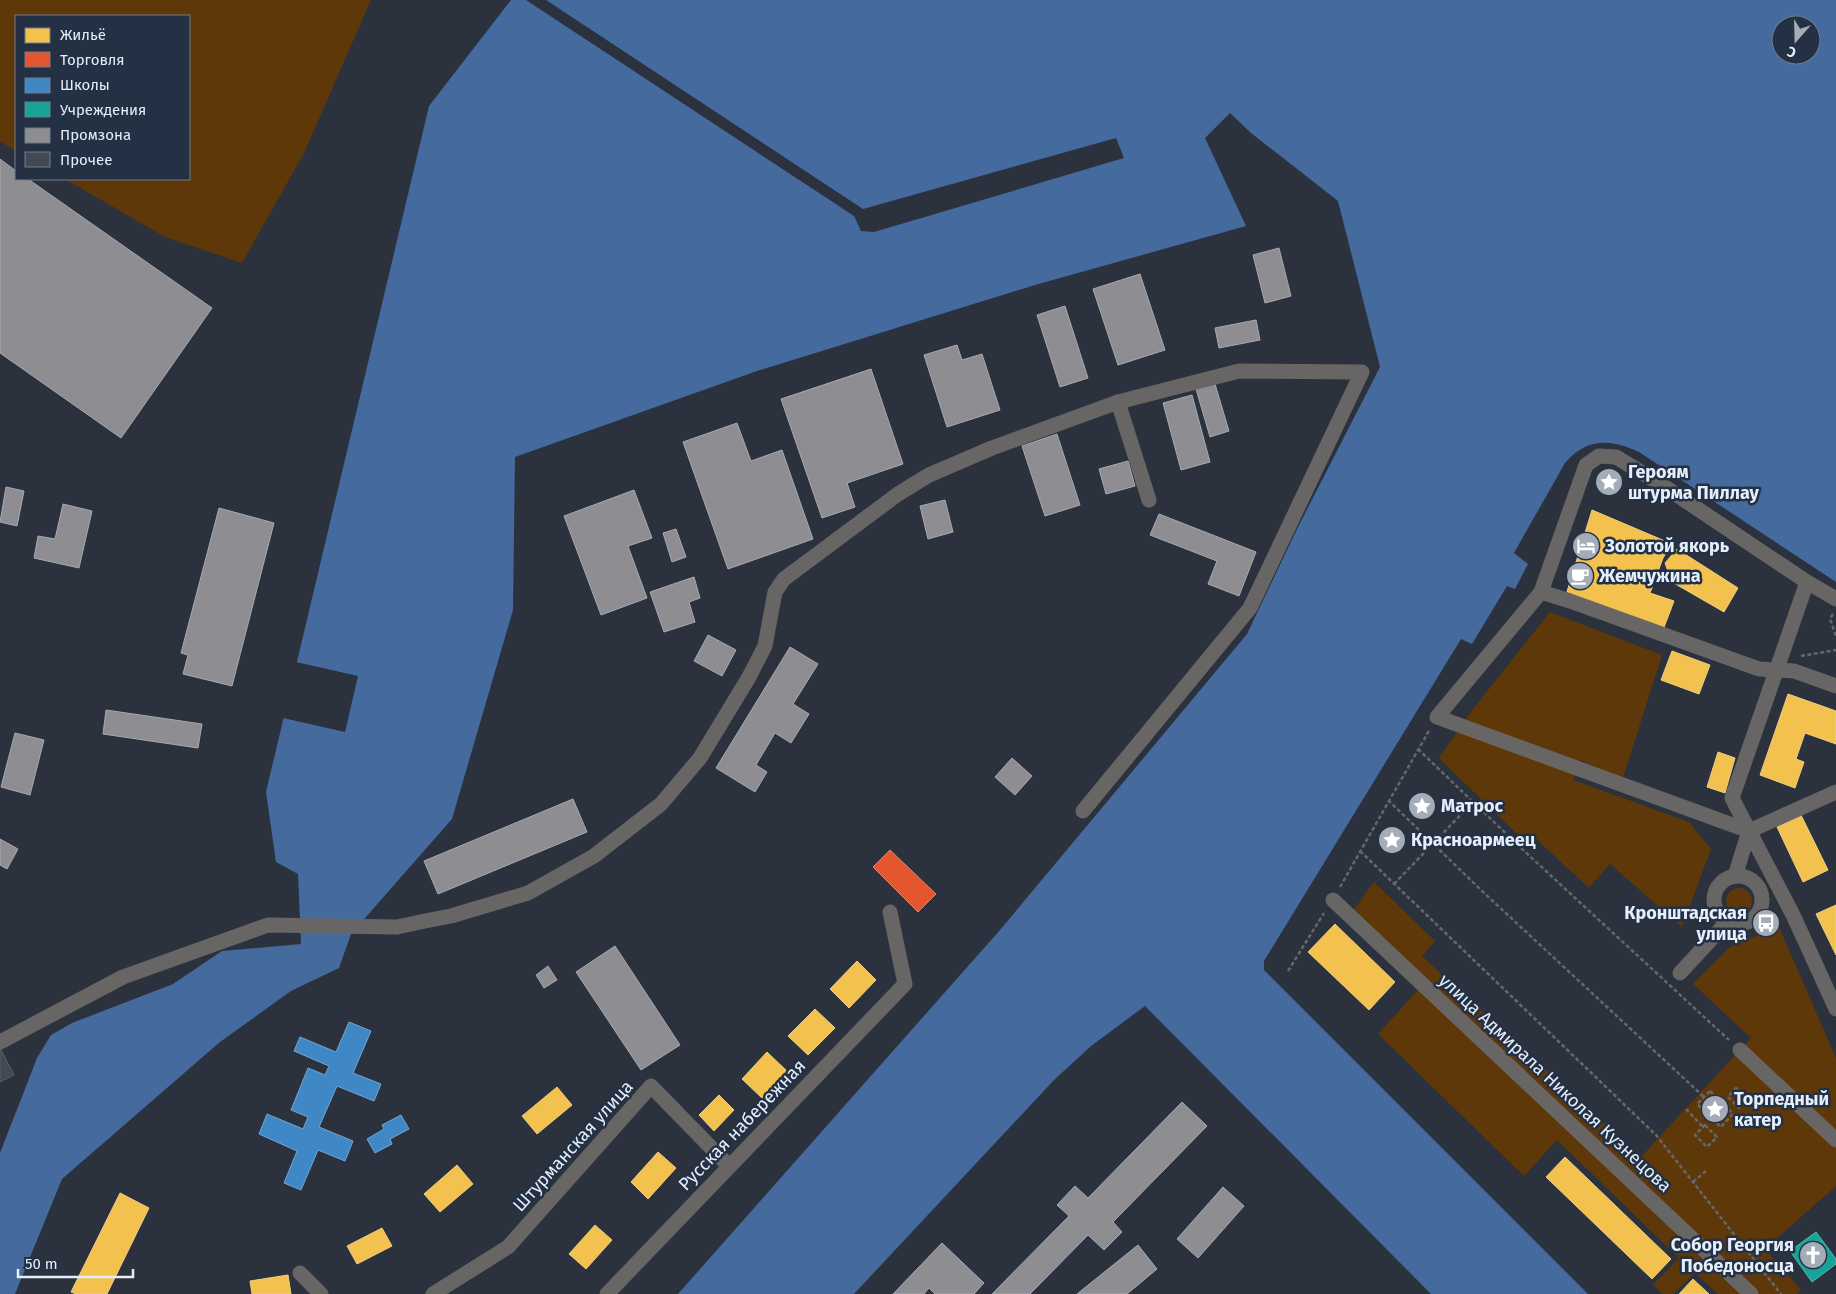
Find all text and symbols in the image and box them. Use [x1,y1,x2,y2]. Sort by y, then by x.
legend [15,15,190,180]
north arrow [1771,15,1821,65]
text: Жильё [60,26,106,44]
text: С [1785,42,1798,61]
text: Торговля [60,51,125,69]
text: Школы [60,76,110,94]
text: Учреждения [60,101,146,119]
text: Промзона [60,126,131,144]
text: Прочее [60,151,112,169]
place label: Героям штурма Пиллау [1628,461,1760,504]
place icon: Героям штурма Пиллау [1594,467,1624,497]
hotel icon: Золотой якорь [1571,531,1601,561]
place label: Золотой якорь [1604,535,1730,557]
cafe icon: Жемчужина [1565,561,1595,591]
place label: Жемчужина [1598,565,1701,587]
place icon: Матрос [1407,791,1437,821]
place label: Матрос [1441,795,1503,817]
place icon: Красноармеец [1377,825,1407,855]
place label: Красноармеец [1411,829,1536,851]
place label: Кронштадская улица [1624,902,1747,945]
bus stop icon: Кронштадская улица [1751,908,1781,938]
street label: улица Адмирала Николая Кузнецова [1434,969,1676,1197]
street label: Русская набережная [674,1055,810,1195]
street label: Штурманская улица [508,1076,638,1216]
place label: Торпедный катер [1734,1088,1829,1131]
place icon: Торпедный катер [1700,1094,1730,1124]
place label: Собор Георгия Победоносца [1671,1234,1794,1277]
church icon: Собор Георгия Победоносца [1798,1240,1828,1270]
scale bar [18,1246,132,1278]
text: 50 m [25,1255,58,1273]

